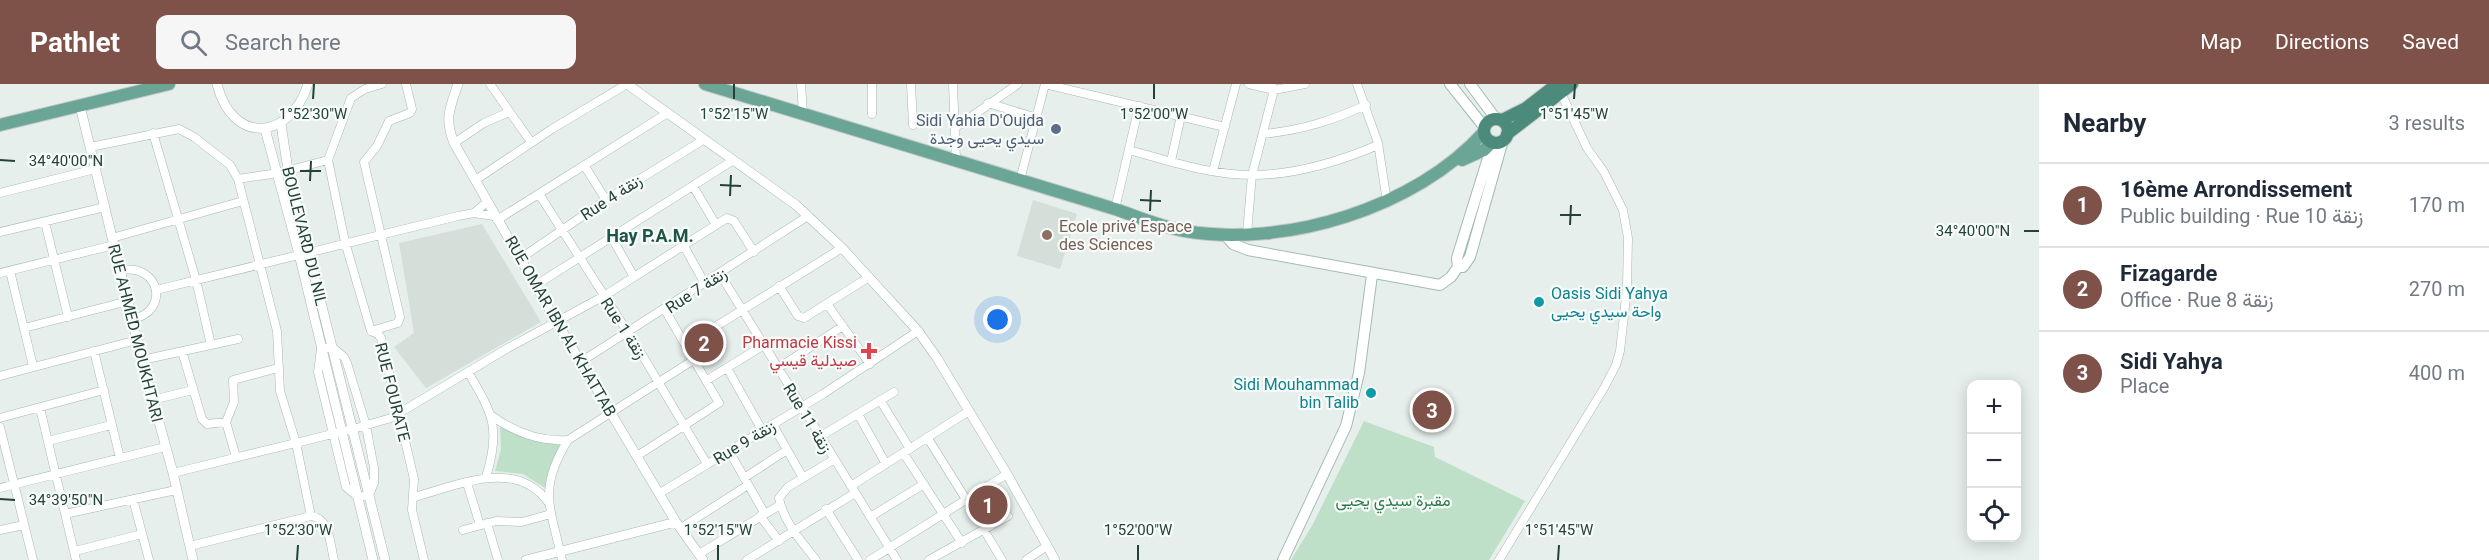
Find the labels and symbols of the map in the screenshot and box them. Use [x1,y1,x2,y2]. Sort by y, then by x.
text: 1°52'30"W [279,105,347,123]
text: 1°52'15"W [700,105,768,123]
text: 1°52'00"W [1120,105,1188,123]
text: 1°51'45"W [1540,105,1608,123]
place label: Sidi Yahia D'Oujda سيدي يحيى وجدة [916,111,1044,152]
marker: Sidi Yahia D'Oujda سيدي يحيى وجدة [1049,122,1063,136]
text: 34°40'00"N [29,152,103,170]
street label: BOULEVARD DU NIL [278,165,331,308]
street label: Rue 4 زنقة [577,171,646,225]
place label: Ecole privé Espace des Sciences [1059,217,1192,254]
text: 34°40'00"N [1936,222,2010,240]
district label: Hay P.A.M. [606,225,694,246]
marker: Ecole privé Espace des Sciences [1040,228,1054,242]
street label: RUE OMAR IBN AL KHATTAB [501,233,620,420]
street label: RUE AHMED MOUKHTARI [104,242,167,424]
street label: Rue 7 زنقة [662,264,731,318]
place label: Oasis Sidi Yahya واحة سيدي يحيى [1551,284,1668,325]
street label: Rue 1 زنقة [596,294,650,363]
marker: Oasis Sidi Yahya واحة سيدي يحيى [1532,295,1546,309]
your location [983,305,1012,334]
pin: 2 [684,320,724,366]
place label: Pharmacie Kissi صيدلية قيسي [742,333,857,374]
street label: RUE FOURATE [371,341,414,444]
marker: Pharmacie Kissi صيدلية قيسي [862,344,876,358]
place label: Sidi Mouhammad bin Talib [1234,375,1359,412]
street label: Rue 11 زنقة [778,380,836,457]
marker: Sidi Mouhammad bin Talib [1364,386,1378,400]
pin: 3 [1412,388,1452,432]
street label: Rue 9 زنقة [710,416,779,469]
pin: 1 [968,482,1008,528]
text: 34°39'50"N [29,491,103,509]
park label: مقبرة سيدي يحيى [1336,491,1450,514]
text: 1°52'30"W [264,521,332,539]
text: 1°52'15"W [684,521,752,539]
text: 1°52'00"W [1104,521,1172,539]
text: 1°51'45"W [1525,521,1593,539]

